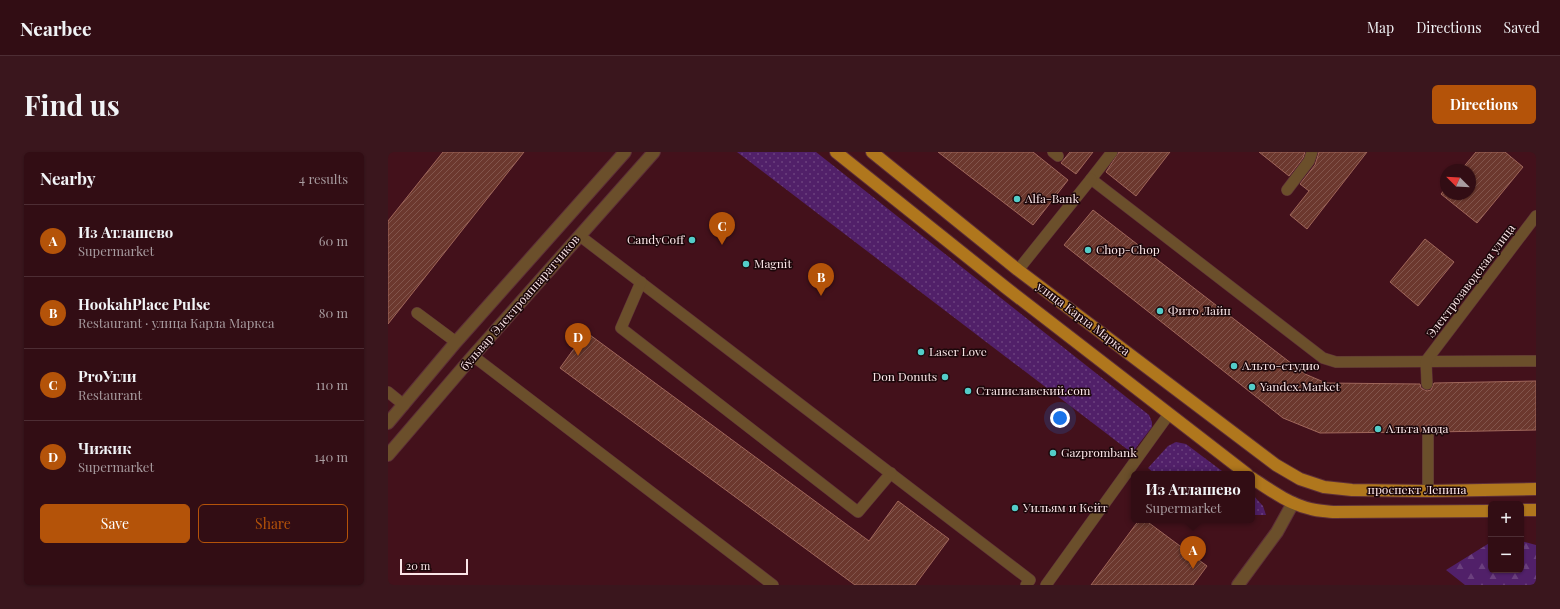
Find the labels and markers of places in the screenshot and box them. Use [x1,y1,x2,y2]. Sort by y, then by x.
place label: Alfa-Bank [1024,190,1079,206]
marker: Alfa-Bank [1012,194,1022,204]
pin: C [709,212,735,245]
place label: CandyCoff [627,231,685,247]
marker: CandyCoff [687,235,697,245]
place label: Chop-Chop [1096,241,1160,257]
marker: Chop-Chop [1083,245,1093,255]
place label: Magnit [754,255,792,271]
marker: Magnit [741,259,751,269]
pin: B [808,263,834,296]
place label: Фито Лайн [1168,302,1231,318]
marker: Фито Лайн [1155,306,1165,316]
pin: D [565,323,591,356]
place label: Laser Love [929,343,987,359]
marker: Laser Love [916,347,926,357]
place label: Альто-студио [1241,357,1320,373]
marker: Альто-студио [1229,361,1239,371]
place label: Don Donuts [873,368,937,384]
marker: Don Donuts [940,372,950,382]
place label: Yandex.Market [1259,378,1340,394]
place label: Станиславский.com [976,382,1091,398]
marker: Yandex.Market [1247,382,1257,392]
marker: Станиславский.com [963,386,973,396]
place label: Альта мода [1385,420,1449,436]
marker: Альта мода [1373,424,1383,434]
place label: Gazprombank [1061,444,1137,460]
marker: Gazprombank [1048,448,1058,458]
place label: Уильям и Кейт [1022,499,1108,515]
marker: Уильям и Кейт [1010,503,1020,513]
pin: A [1180,536,1206,569]

